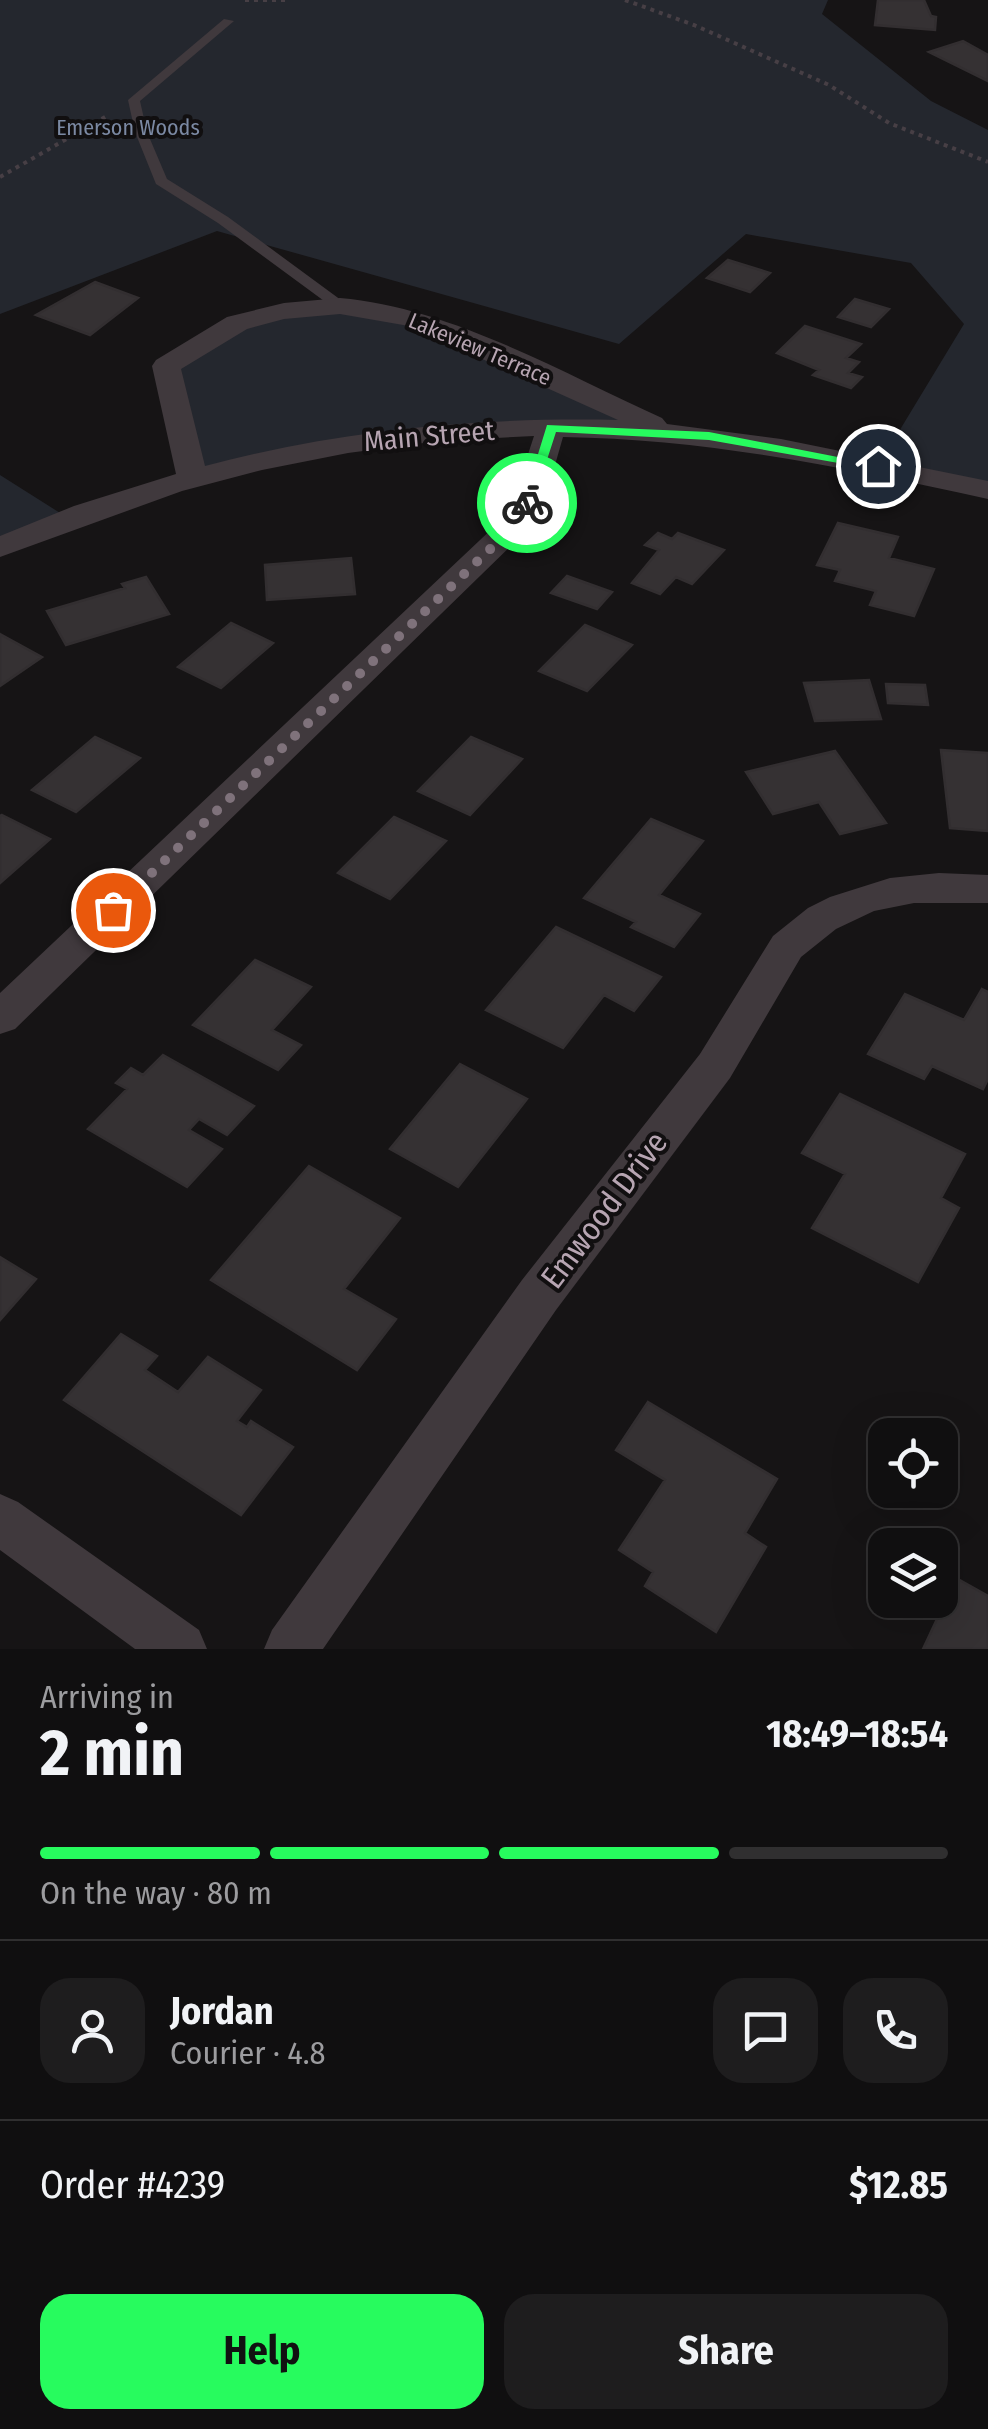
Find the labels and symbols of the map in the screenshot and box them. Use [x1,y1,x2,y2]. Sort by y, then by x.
park label: Emerson Woods [56,114,200,141]
street label: Lakeview Terrace [405,307,555,391]
street label: Main Street [362,414,496,458]
pin [836,424,921,509]
courier [477,453,577,553]
pin [71,868,156,953]
street label: Emwood Drive [533,1124,675,1296]

